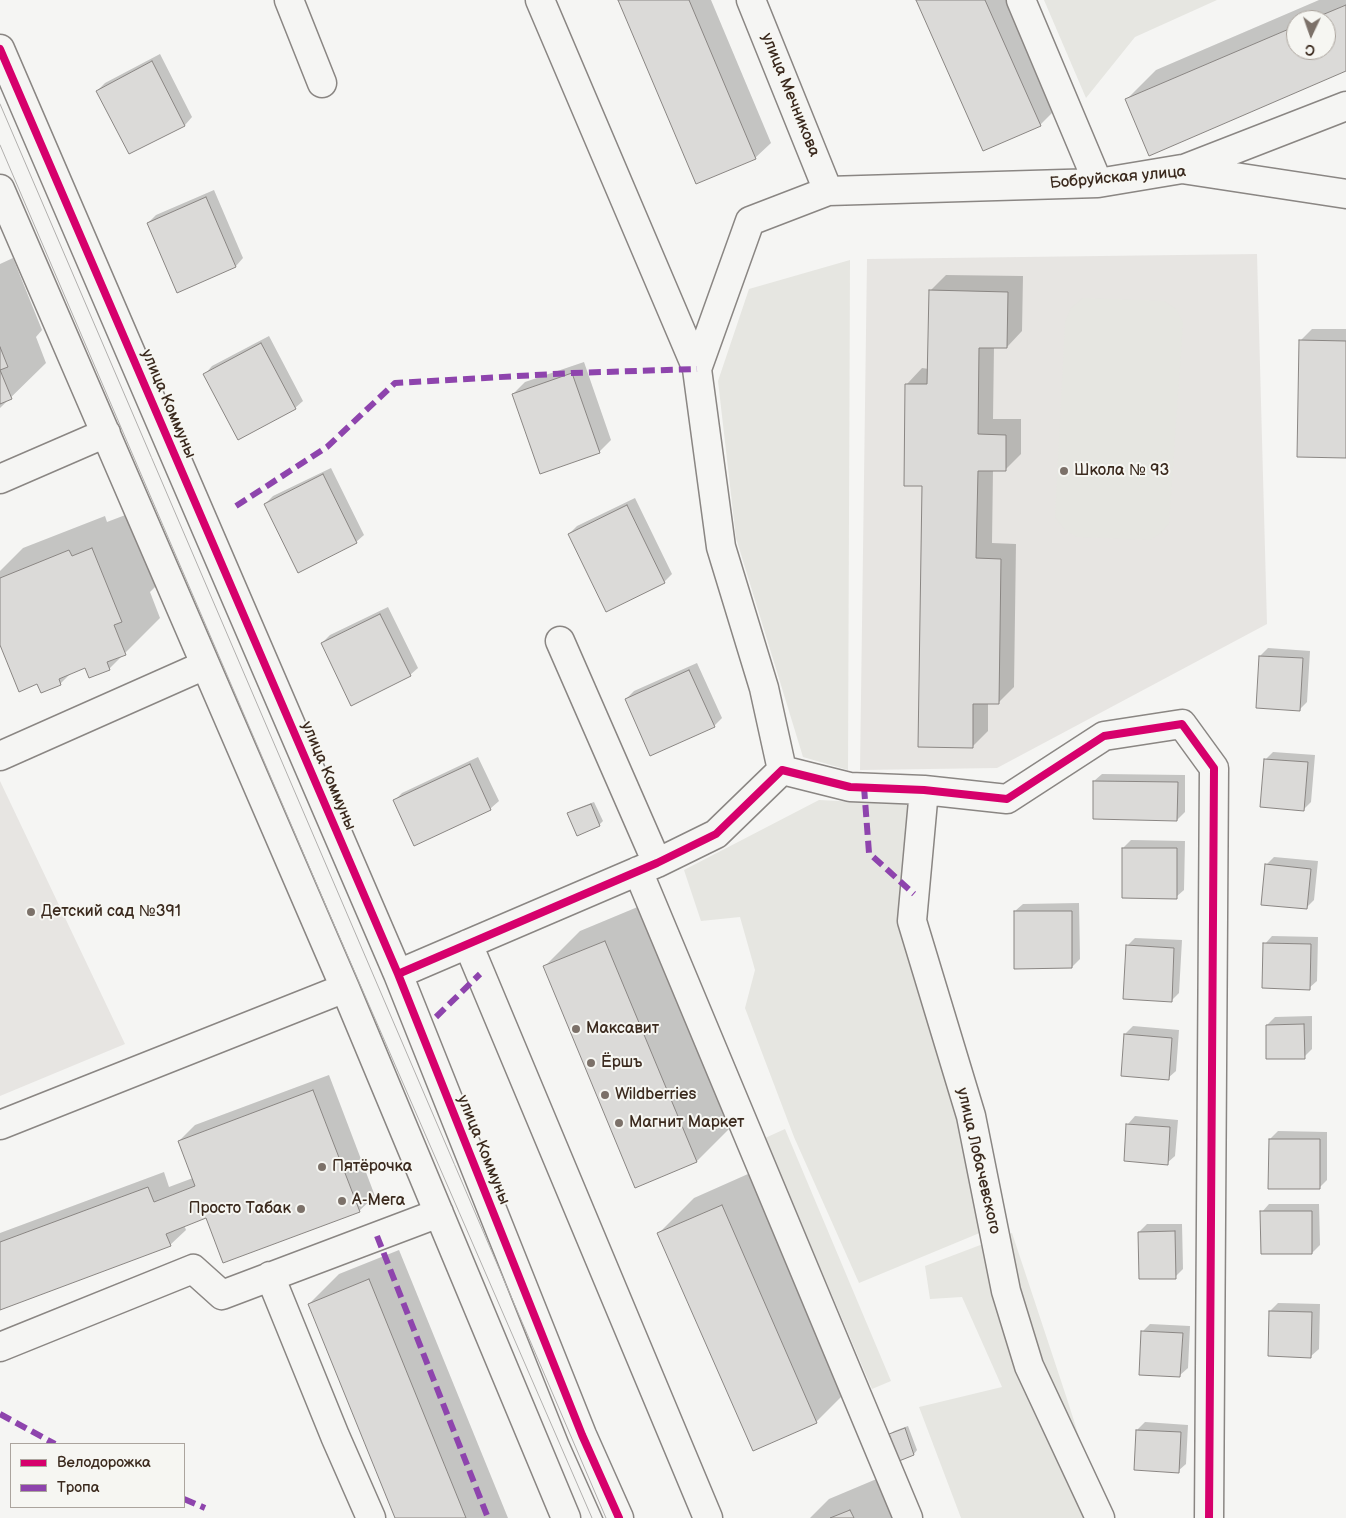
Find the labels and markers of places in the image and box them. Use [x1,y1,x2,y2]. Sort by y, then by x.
place label: Школа № 93 [1074,461,1169,481]
marker: Школа № 93 [1058,465,1070,477]
place label: Детский сад №391 [41,902,181,922]
marker: Детский сад №391 [25,906,37,918]
place label: Максавит [586,1019,659,1039]
marker: Максавит [570,1023,582,1035]
place label: Ёршъ [601,1053,642,1073]
marker: Ёршъ [585,1057,597,1069]
place label: Wildberries [615,1085,696,1105]
marker: Wildberries [599,1089,611,1101]
place label: Магнит Маркет [629,1113,745,1133]
marker: Магнит Маркет [613,1117,625,1129]
place label: Пятёрочка [332,1157,412,1177]
marker: Пятёрочка [316,1161,328,1173]
place label: А-Мега [352,1191,405,1211]
marker: А-Мега [336,1195,348,1207]
place label: Просто Табак [189,1199,291,1219]
marker: Просто Табак [295,1203,307,1215]

